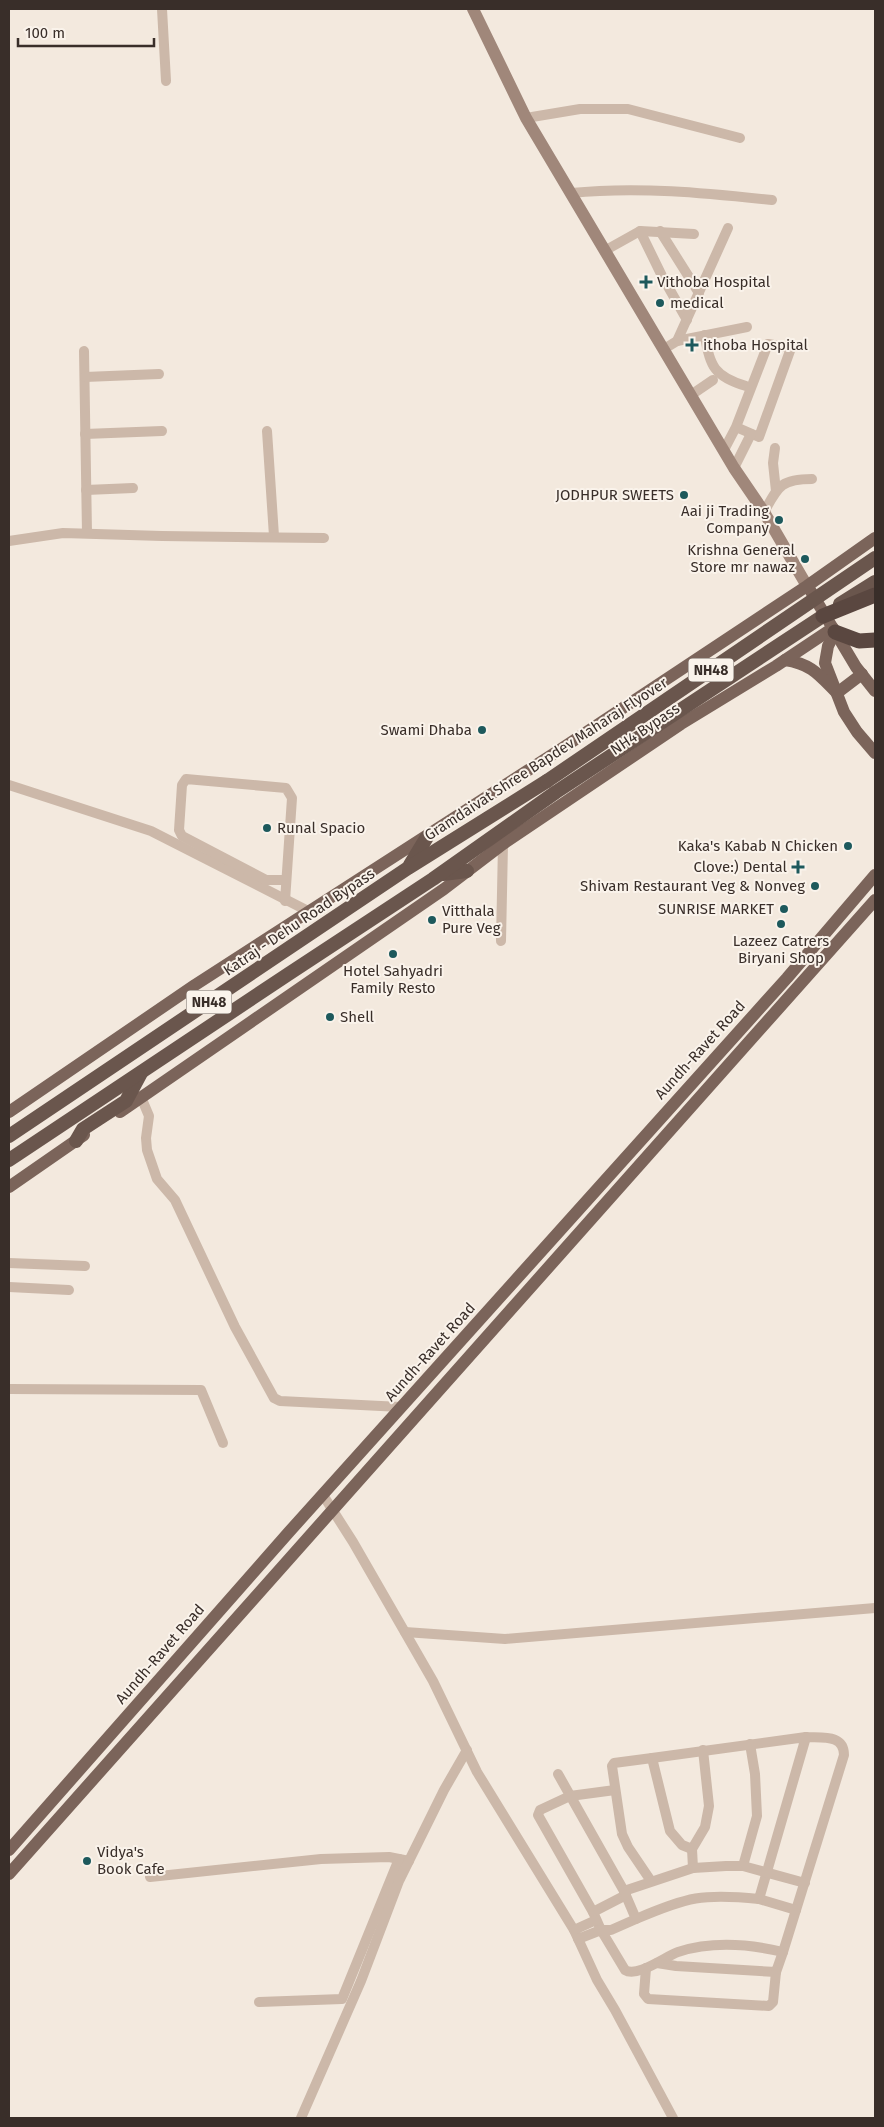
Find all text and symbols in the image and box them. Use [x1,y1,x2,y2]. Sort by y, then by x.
scale bar [18,15,154,47]
text: 100 m [25,24,65,42]
place label: Vithoba Hospital [657,273,771,291]
marker: Vithoba Hospital [639,275,653,289]
place label: medical [670,294,724,312]
marker: medical [654,297,666,309]
place label: ithoba Hospital [703,336,809,354]
marker: ithoba Hospital [685,338,699,352]
place label: JODHPUR SWEETS [555,486,674,504]
marker: JODHPUR SWEETS [678,489,690,501]
place label: Aai ji Trading Company [681,502,770,537]
marker: Aai ji Trading Company [773,514,785,526]
place label: Krishna General Store mr nawaz [687,541,796,576]
marker: Krishna General Store mr nawaz [799,553,811,565]
road number: NH48 [688,658,734,682]
street label: Gramdaivat Shree Bapdev Maharaj Flyover [421,673,671,844]
street label: NH4 Bypass [607,699,683,759]
place label: Swami Dhaba [380,721,472,739]
marker: Swami Dhaba [476,724,488,736]
place label: Runal Spacio [277,819,365,837]
marker: Runal Spacio [261,822,273,834]
place label: Kaka's Kabab N Chicken [678,837,838,855]
marker: Kaka's Kabab N Chicken [842,840,854,852]
place label: Clove:) Dental [693,858,788,876]
marker: Clove:) Dental [791,860,805,874]
street label: Katraj - Dehu Road Bypass [220,865,378,979]
place label: Shivam Restaurant Veg & Nonveg [580,877,805,895]
marker: Shivam Restaurant Veg & Nonveg [809,880,821,892]
place label: SUNRISE MARKET [658,900,774,918]
place label: Vitthala Pure Veg [442,902,501,937]
marker: SUNRISE MARKET [778,903,790,915]
marker: Vitthala Pure Veg [426,914,438,926]
marker: Lazeez Catrers Biryani Shop [775,918,787,930]
place label: Lazeez Catrers Biryani Shop [733,932,829,967]
marker: Hotel Sahyadri Family Resto [387,948,399,960]
place label: Hotel Sahyadri Family Resto [343,962,443,997]
road number: NH48 [186,990,232,1014]
street label: Aundh-Ravet Road [651,997,749,1103]
place label: Shell [340,1008,375,1026]
marker: Shell [324,1011,336,1023]
street label: Aundh-Ravet Road [381,1299,479,1405]
street label: Aundh-Ravet Road [112,1600,208,1708]
place label: Vidya's Book Cafe [97,1843,165,1878]
marker: Vidya's Book Cafe [81,1855,93,1867]

